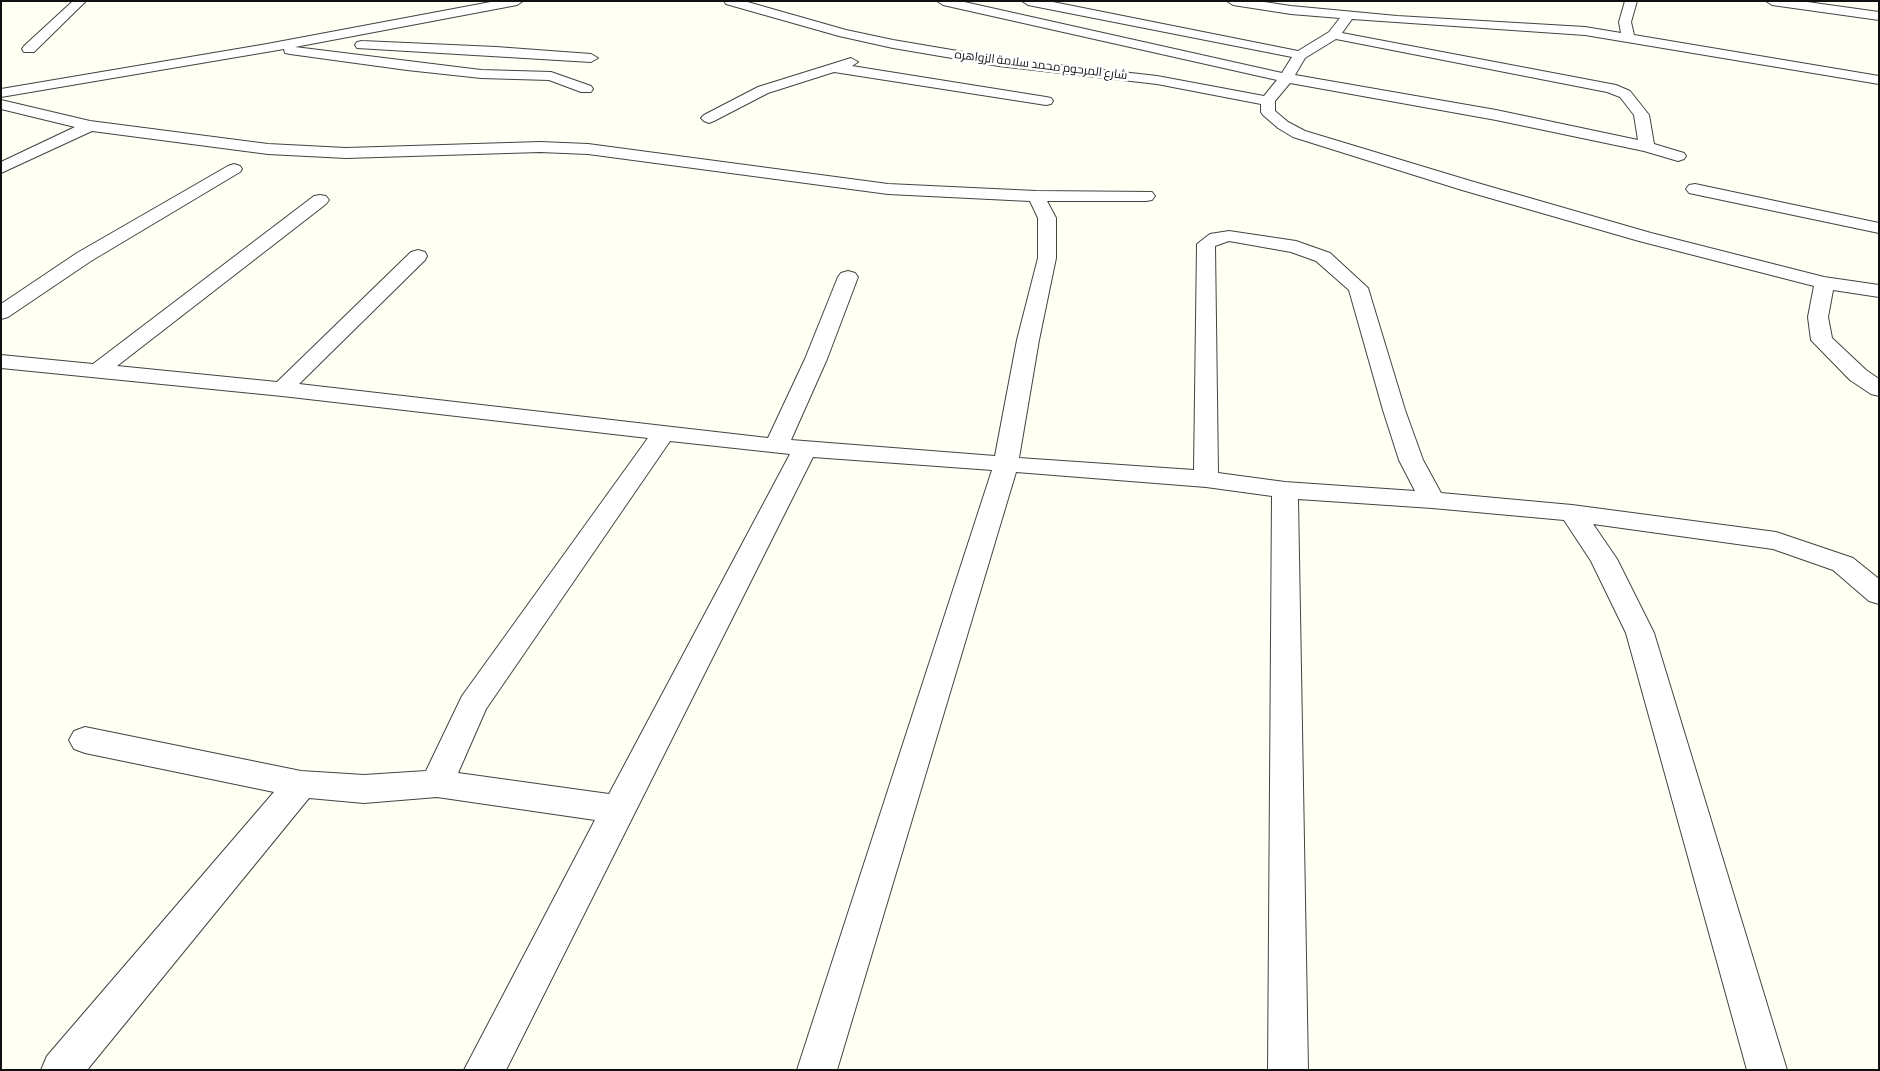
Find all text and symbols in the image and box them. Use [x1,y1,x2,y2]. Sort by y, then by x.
street label: شارع المرحوم محمد سلامة الزواهره [954,47,1128,83]

